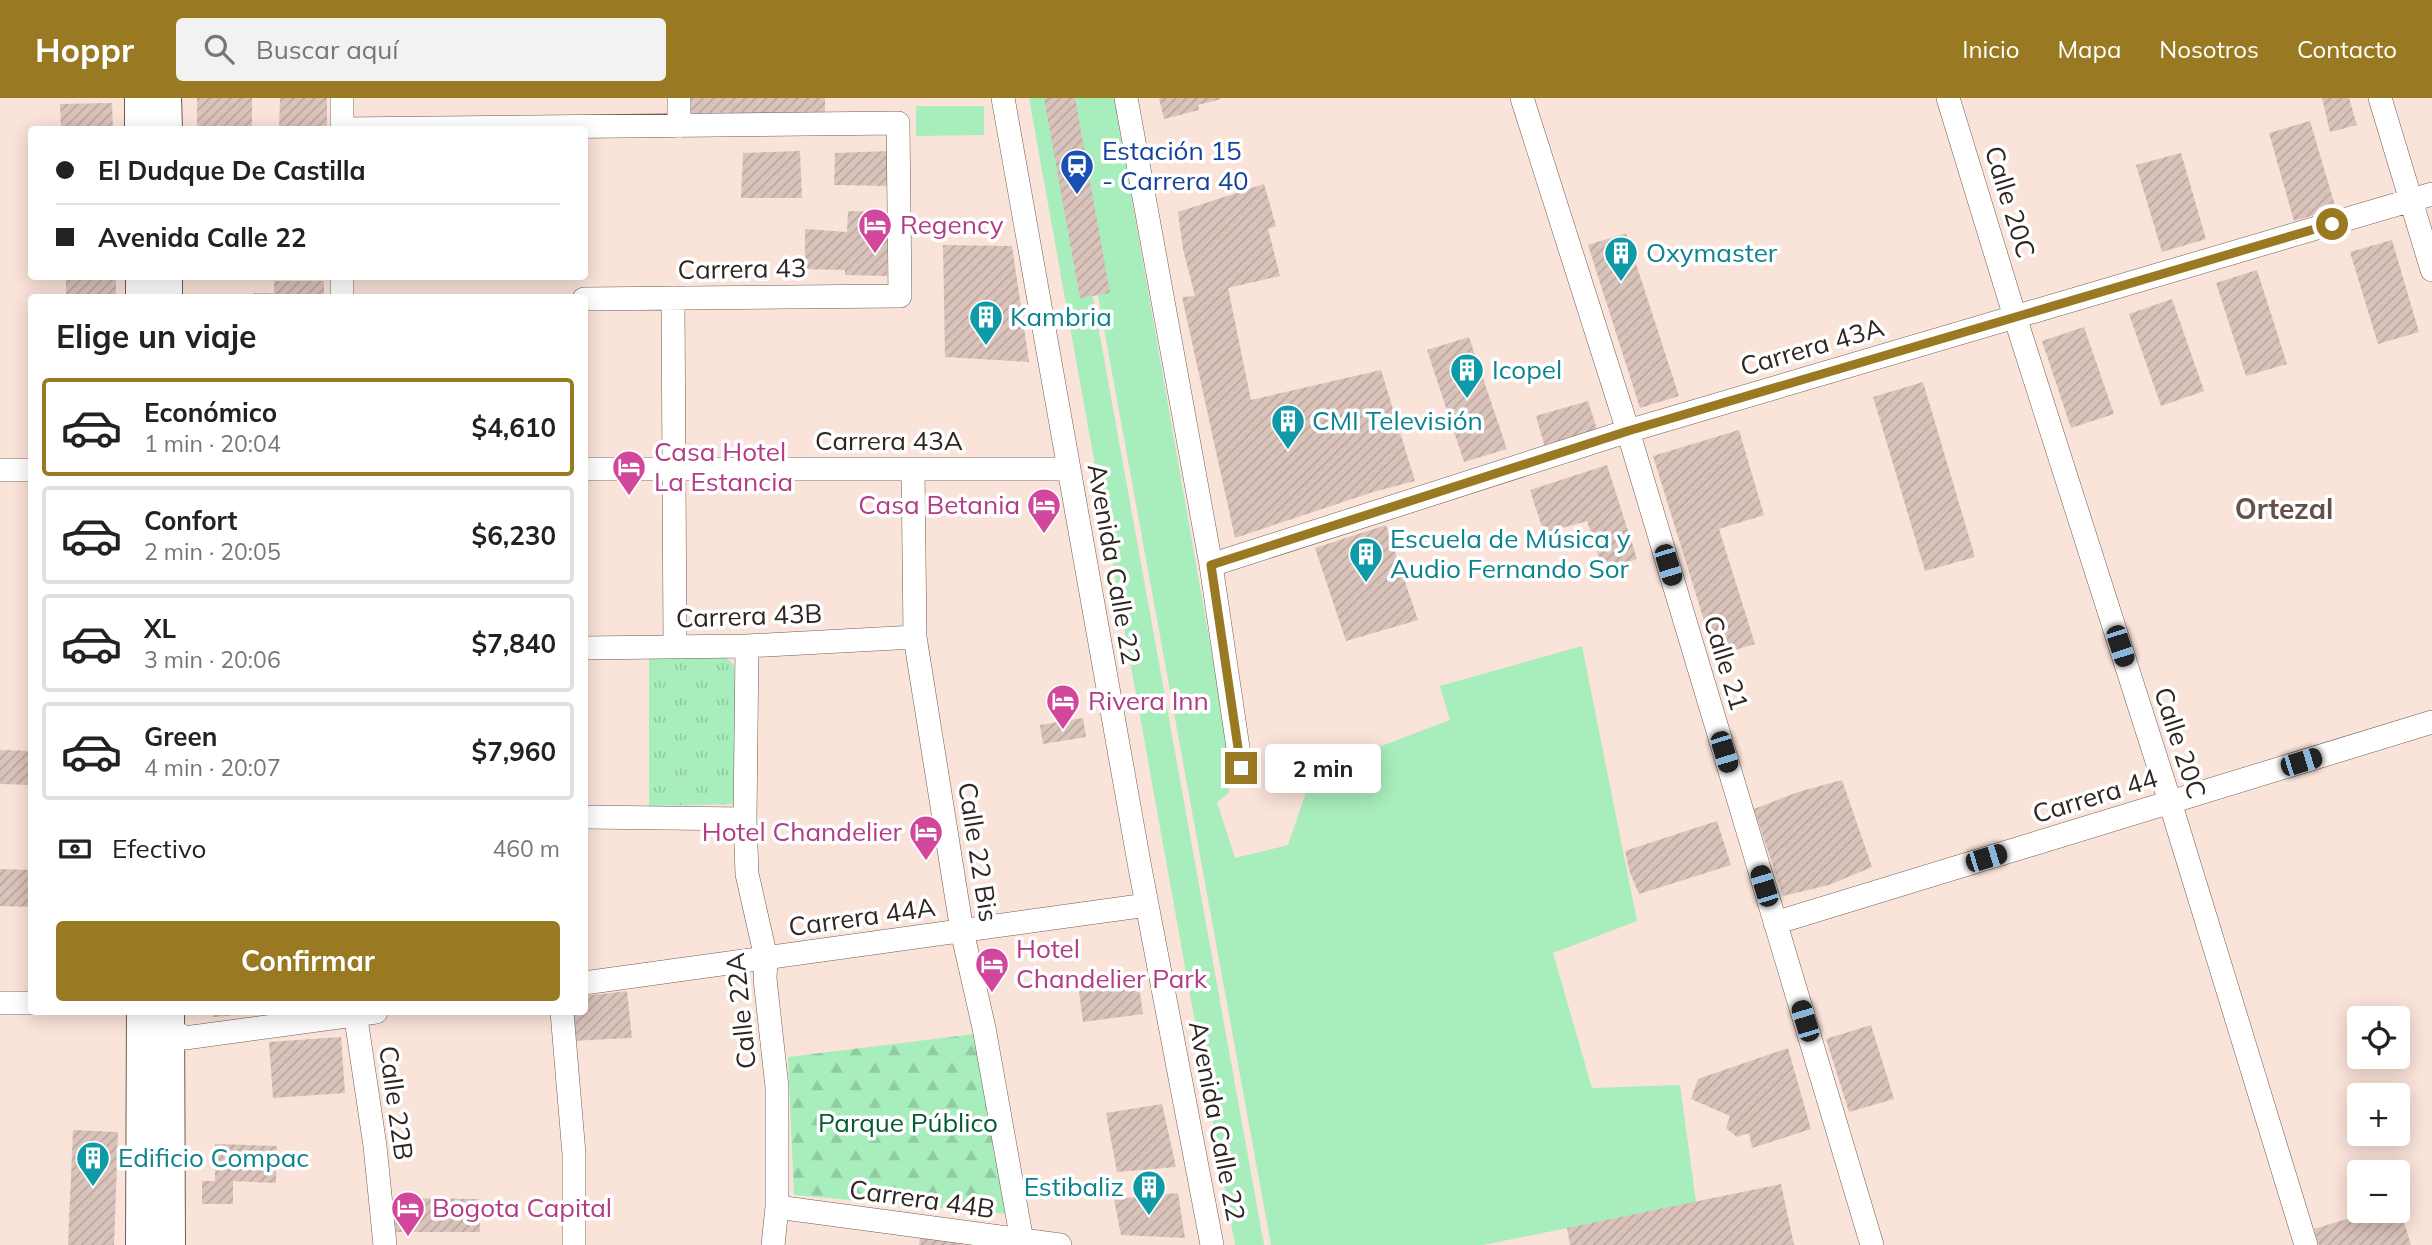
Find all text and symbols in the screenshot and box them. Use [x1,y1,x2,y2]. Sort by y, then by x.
search box [176,18,666,81]
text: Hoppr [35,29,134,70]
icon: search [200,30,238,68]
text: Buscar aquí [256,33,399,66]
text: Inicio [1962,34,2019,64]
text: Mapa [2057,34,2121,64]
text: Nosotros [2159,34,2259,64]
text: Contacto [2297,34,2397,64]
place label: Estación 15 - Carrera 40 [1102,134,1249,197]
street label: Calle 20C [1978,142,2043,262]
station icon: Estación 15 - Carrera 40 [1058,147,1096,196]
text: El Dudque De Castilla [98,154,366,187]
hotel icon: Regency [856,206,894,255]
place label: Regency [900,208,1004,241]
route start [2316,208,2348,240]
text: Avenida Calle 22 [98,221,306,254]
building icon: Oxymaster [1602,234,1640,283]
place label: Oxymaster [1646,236,1778,269]
street label: Carrera 43 [677,251,807,286]
building icon: Kambria [967,298,1005,347]
place label: Kambria [1010,300,1112,333]
street label: Carrera 43A [1736,310,1887,383]
text: Elige un viaje [56,316,257,356]
building icon: Icopel [1448,351,1486,400]
place label: Icopel [1492,353,1562,386]
icon: car [60,396,123,459]
text: Económico [144,396,277,429]
building icon: CMI Televisión [1269,402,1307,451]
place label: CMI Televisión [1312,404,1483,437]
text: $4,610 [472,411,556,444]
street label: Carrera 43A [815,424,963,457]
text: 1 min · 20:04 [144,429,281,458]
place label: Casa Hotel La Estancia [654,435,793,498]
hotel icon: Casa Hotel La Estancia [610,448,648,497]
street label: Avenida Calle 22 [1081,461,1148,667]
hotel icon: Casa Betania [1025,486,1063,535]
place label: Casa Betania [858,488,1020,521]
district label: Ortezal [2235,491,2333,526]
icon: car [60,504,123,567]
text: Confort [144,504,237,537]
text: $6,230 [472,519,556,552]
place label: Escuela de Música y Audio Fernando Sor [1390,522,1631,585]
building icon: Escuela de Música y Audio Fernando Sor [1347,535,1385,584]
text: 2 min · 20:05 [144,537,281,566]
car [1652,542,1685,588]
street label: Carrera 43B [675,596,823,635]
street label: Calle 21 [1696,611,1757,714]
icon: car [60,612,123,675]
text: XL [144,612,176,645]
car [2104,623,2137,669]
text: $7,840 [472,627,556,660]
text: 3 min · 20:06 [144,645,281,674]
hotel icon: Rivera Inn [1044,682,1082,731]
street label: Calle 20C [2147,683,2214,803]
place label: Rivera Inn [1088,684,1209,717]
icon: car [60,720,123,783]
text: Green [144,720,217,753]
car [1708,729,1741,775]
text: $7,960 [472,735,556,768]
callout: 2 min [1266,744,1381,792]
car [2278,746,2325,778]
route end [1225,752,1257,784]
text: 4 min · 20:07 [144,753,281,782]
text: 2 min [1293,754,1353,783]
street label: Carrera 44 [2028,761,2161,830]
street label: Calle 22 Bis [951,780,1006,924]
hotel icon: Hotel Chandelier [907,813,945,862]
place label: Hotel Chandelier [702,815,903,848]
icon: cash [56,830,94,868]
text: Efectivo [112,832,206,865]
text: 460 m [492,834,560,863]
car [1963,842,2010,874]
car [1748,863,1781,909]
street label: Carrera 44A [786,890,937,943]
button: Confirmar [56,921,560,1001]
place label: Hotel Chandelier Park [1016,932,1208,995]
hotel icon: Hotel Chandelier Park [973,945,1011,994]
street label: Calle 22A [718,951,763,1071]
car [1789,998,1822,1044]
map controls [2347,1006,2410,1223]
button: locate [2347,1006,2410,1069]
street label: Avenida Calle 22 [1182,1018,1253,1224]
street label: Calle 22B [372,1044,421,1162]
button: + [2347,1083,2410,1146]
park label: Parque Público [818,1106,998,1139]
building icon: Edificio Compac [74,1139,112,1188]
place label: Edificio Compac [118,1141,309,1174]
button: − [2347,1160,2410,1223]
building icon: Estibaliz [1130,1168,1168,1217]
place label: Estibaliz [1024,1170,1124,1203]
street label: Carrera 44B [847,1172,997,1225]
hotel icon: Bogota Capital [389,1189,427,1238]
place label: Bogota Capital [432,1191,612,1224]

